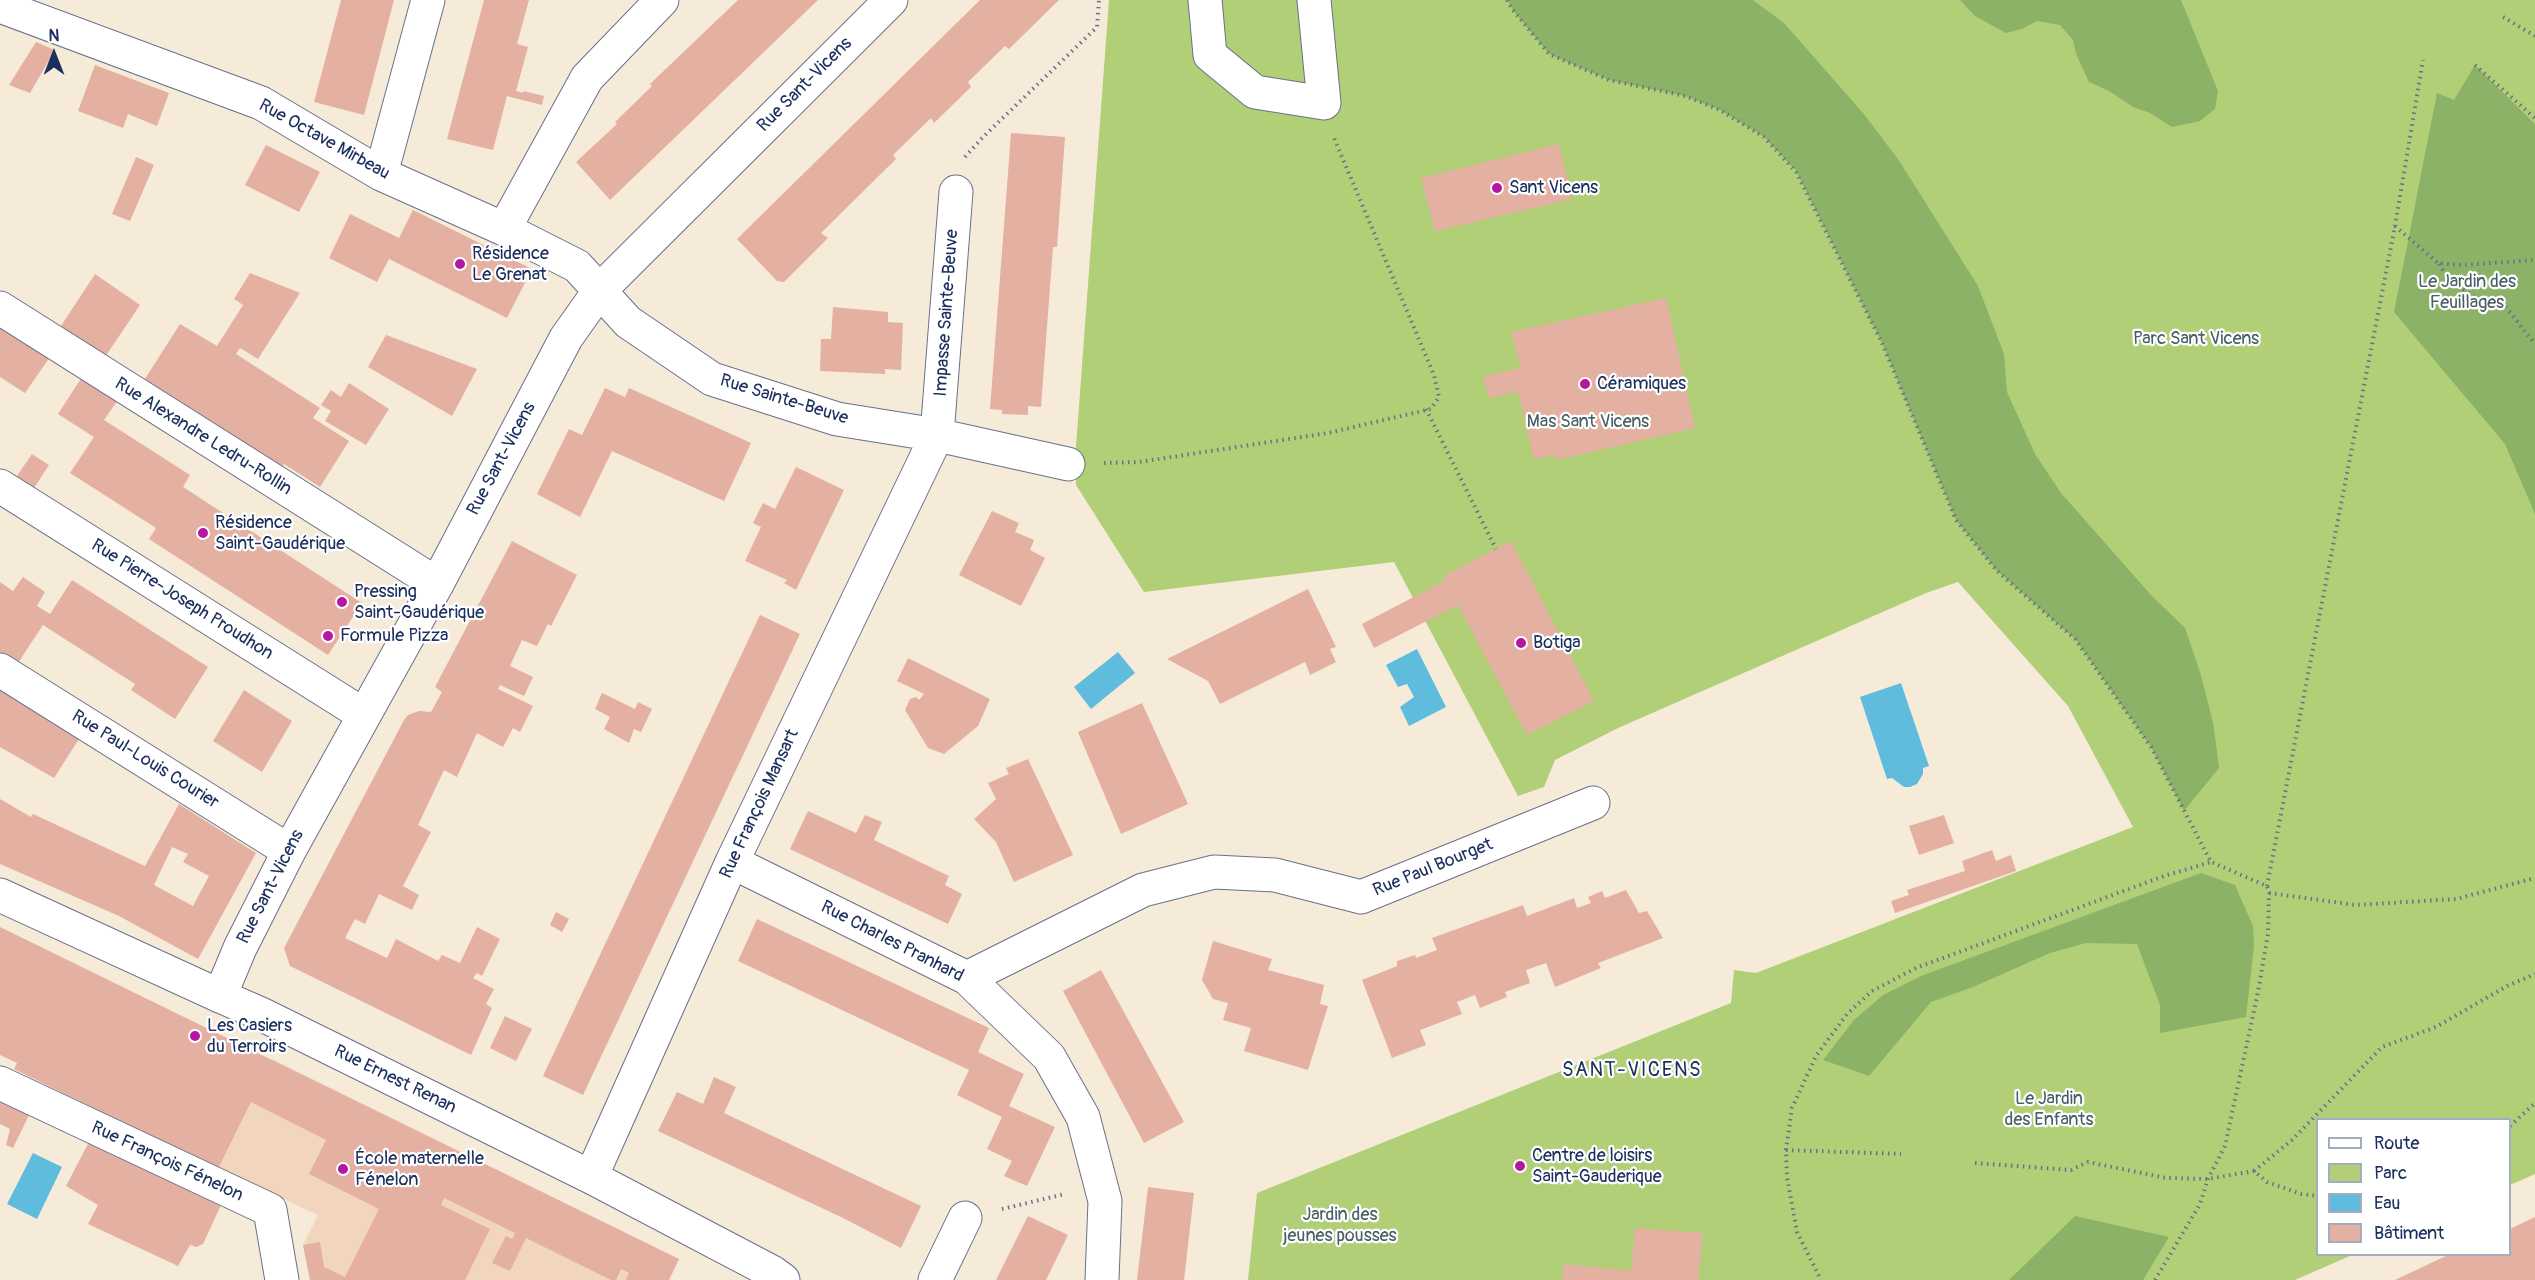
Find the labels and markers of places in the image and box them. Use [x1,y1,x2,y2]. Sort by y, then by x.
place label: Sant Vicens [1509,177,1598,199]
marker: Sant Vicens [1490,181,1504,195]
place label: Résidence Le Grenat [472,243,549,286]
marker: Résidence Le Grenat [453,257,467,271]
place label: Céramiques [1597,373,1686,395]
marker: Céramiques [1578,377,1592,391]
place label: Résidence Saint-Gaudérique [215,512,345,554]
marker: Résidence Saint-Gaudérique [196,526,210,540]
place label: Pressing Saint-Gaudérique [354,581,484,624]
marker: Pressing Saint-Gaudérique [335,595,349,609]
place label: Formule Pizza [340,625,448,647]
marker: Formule Pizza [321,629,335,643]
place label: Botiga [1533,632,1581,654]
marker: Botiga [1514,636,1528,650]
place label: Les Casiers du Terroirs [207,1015,292,1058]
marker: Les Casiers du Terroirs [188,1029,202,1043]
place label: Centre de loisirs Saint-Gauderique [1532,1145,1662,1188]
place label: École maternelle Fénelon [355,1148,484,1190]
marker: Centre de loisirs Saint-Gauderique [1513,1159,1527,1173]
marker: École maternelle Fénelon [336,1162,350,1176]

